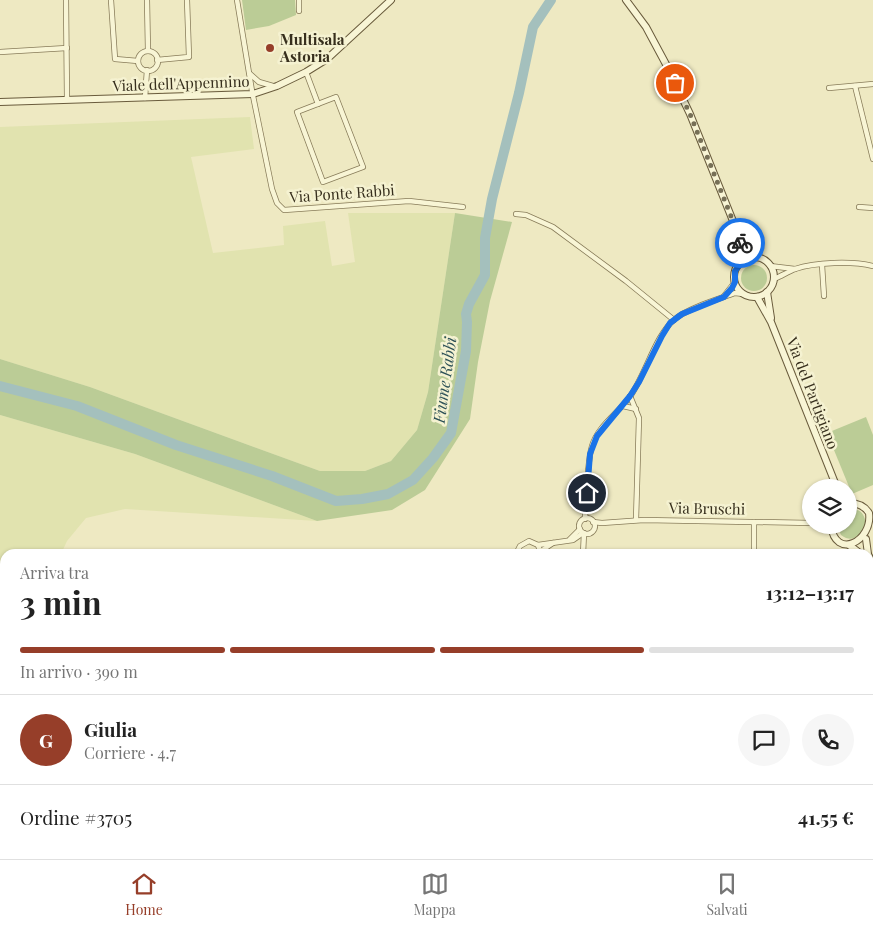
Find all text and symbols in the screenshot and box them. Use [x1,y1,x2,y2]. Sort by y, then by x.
place label: Multisala Astoria [279,29,345,66]
marker: Multisala Astoria [264,42,276,54]
pin [654,62,696,104]
icon: bag [661,69,689,97]
street label: Viale dell'Appennino [111,71,250,95]
street label: Via Ponte Rabbi [288,179,396,207]
courier [715,218,765,268]
icon: bike [726,229,754,257]
street label: Via del Partigiano [782,333,844,452]
water label: Fiume Rabbi [427,334,461,425]
pin [566,472,608,514]
icon: home [573,479,601,507]
map controls [802,479,857,534]
button: layers [802,479,857,534]
street label: Via Bruschi [668,497,746,519]
text: Arriva tra [20,562,89,583]
text: 13:12–13:17 [766,579,854,605]
text: 3 min [20,580,102,623]
text: In arrivo · 390 m [20,661,138,682]
button: chat [738,714,790,766]
button: phone [802,714,854,766]
text: Giulia [84,716,137,742]
text: G [39,727,53,753]
text: Corriere · 4.7 [84,742,176,763]
text: Ordine #3705 [20,804,132,830]
text: 41.55 € [798,804,854,830]
tab: Home [125,870,163,919]
tab: Mappa [413,870,456,919]
tab: Salvati [706,870,748,919]

